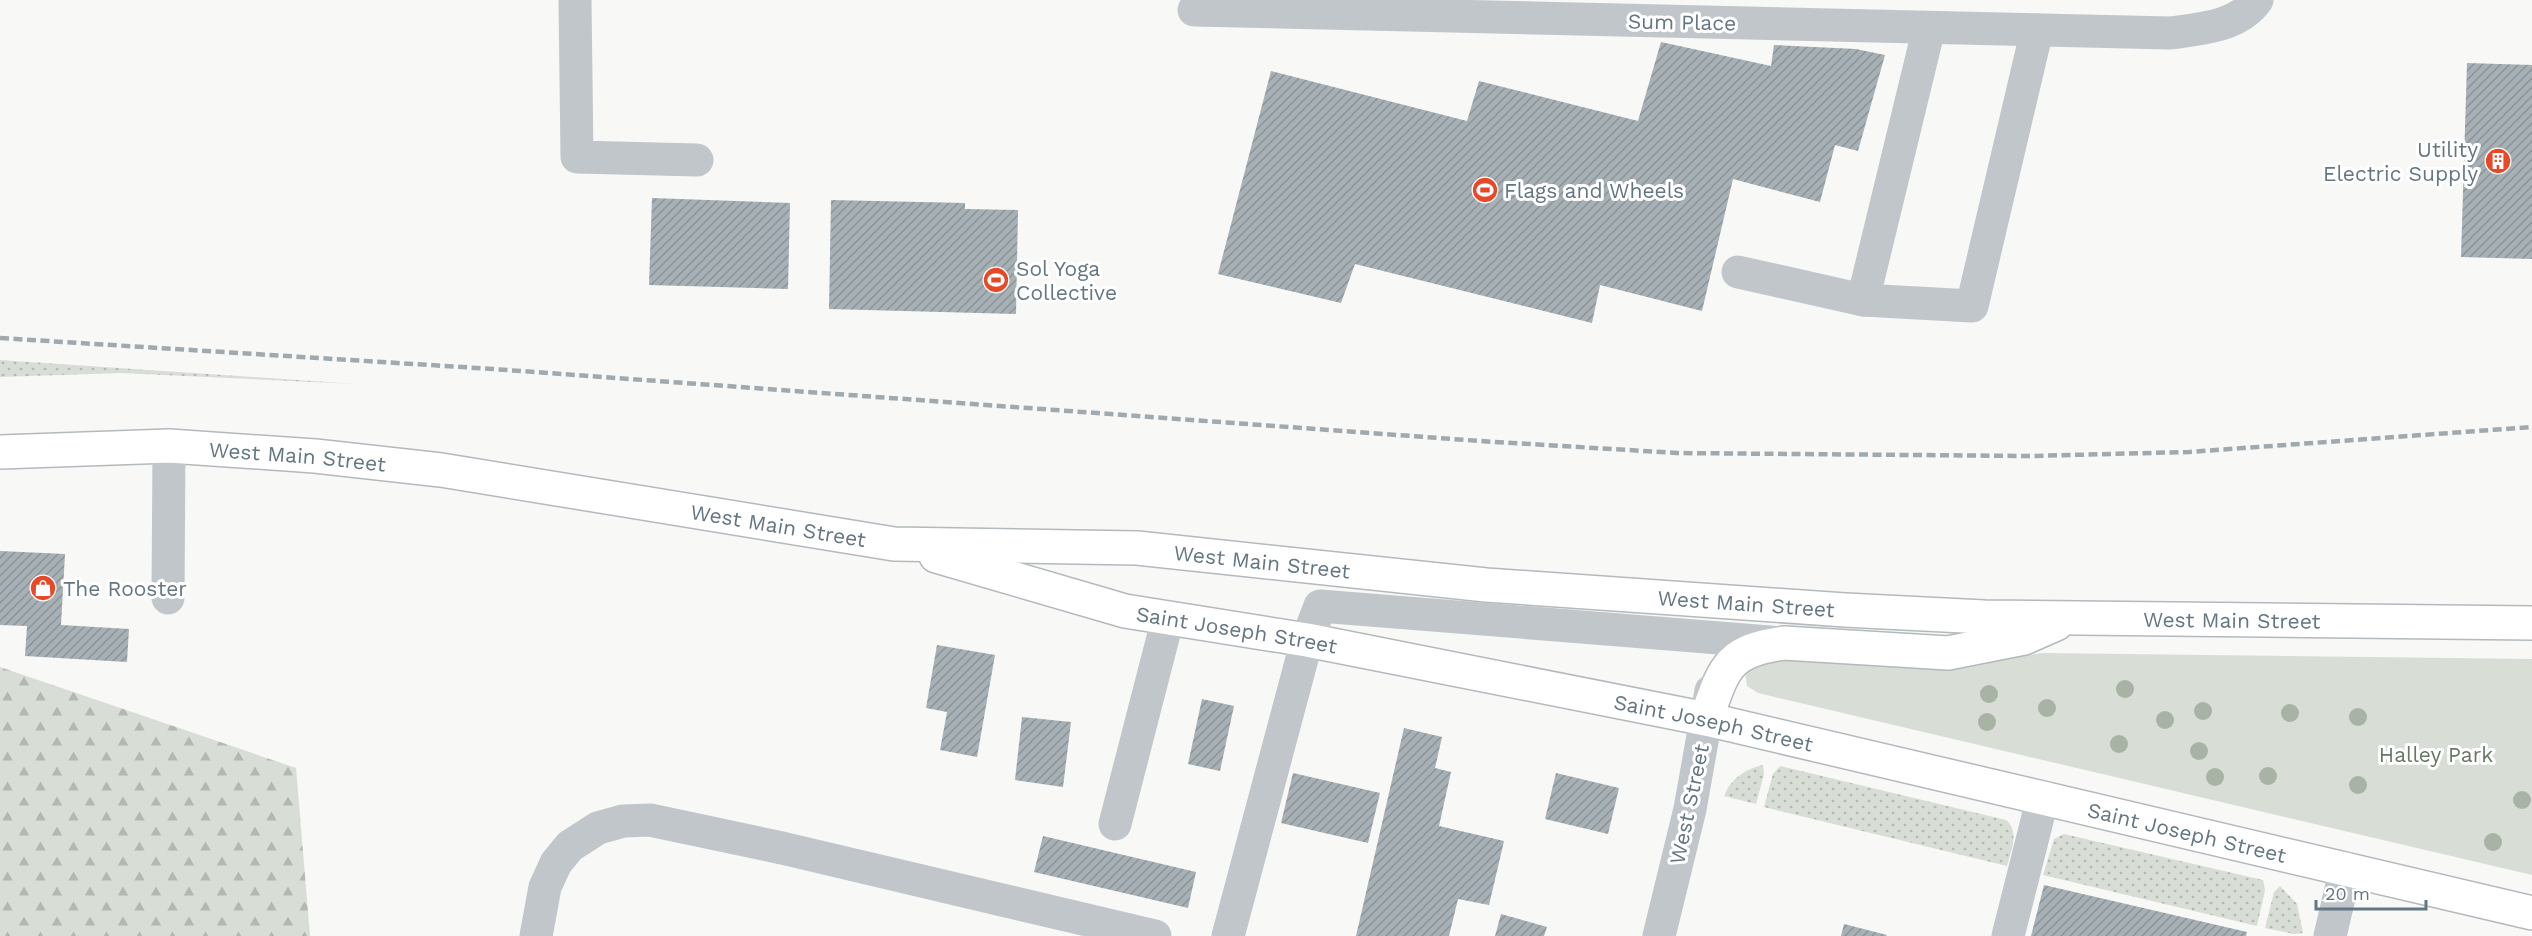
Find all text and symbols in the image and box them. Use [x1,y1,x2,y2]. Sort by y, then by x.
street label: Sum Place [1628,9,1736,35]
place label: Utility Electric Supply [2323,137,2478,186]
building icon: Utility Electric Supply [2483,146,2513,176]
sports icon: Flags and Wheels [1470,175,1500,205]
place label: Flags and Wheels [1504,178,1684,203]
place label: Sol Yoga Collective [1016,256,1117,305]
sports icon: Sol Yoga Collective [981,265,1011,295]
street label: West Main Street [208,436,387,476]
street label: West Main Street [689,498,868,552]
street label: West Main Street [1173,539,1352,583]
shop icon: The Rooster [28,573,58,603]
place label: The Rooster [63,576,187,601]
street label: West Main Street [1657,584,1836,622]
street label: Saint Joseph Street [1134,600,1340,658]
street label: West Main Street [2143,606,2321,633]
street label: Saint Joseph Street [1612,689,1816,756]
street label: West Street [1664,742,1714,866]
park label: Halley Park [2379,742,2493,767]
street label: Saint Joseph Street [2085,797,2289,867]
scale bar [2316,873,2426,911]
text: 20 m [2325,883,2370,904]

